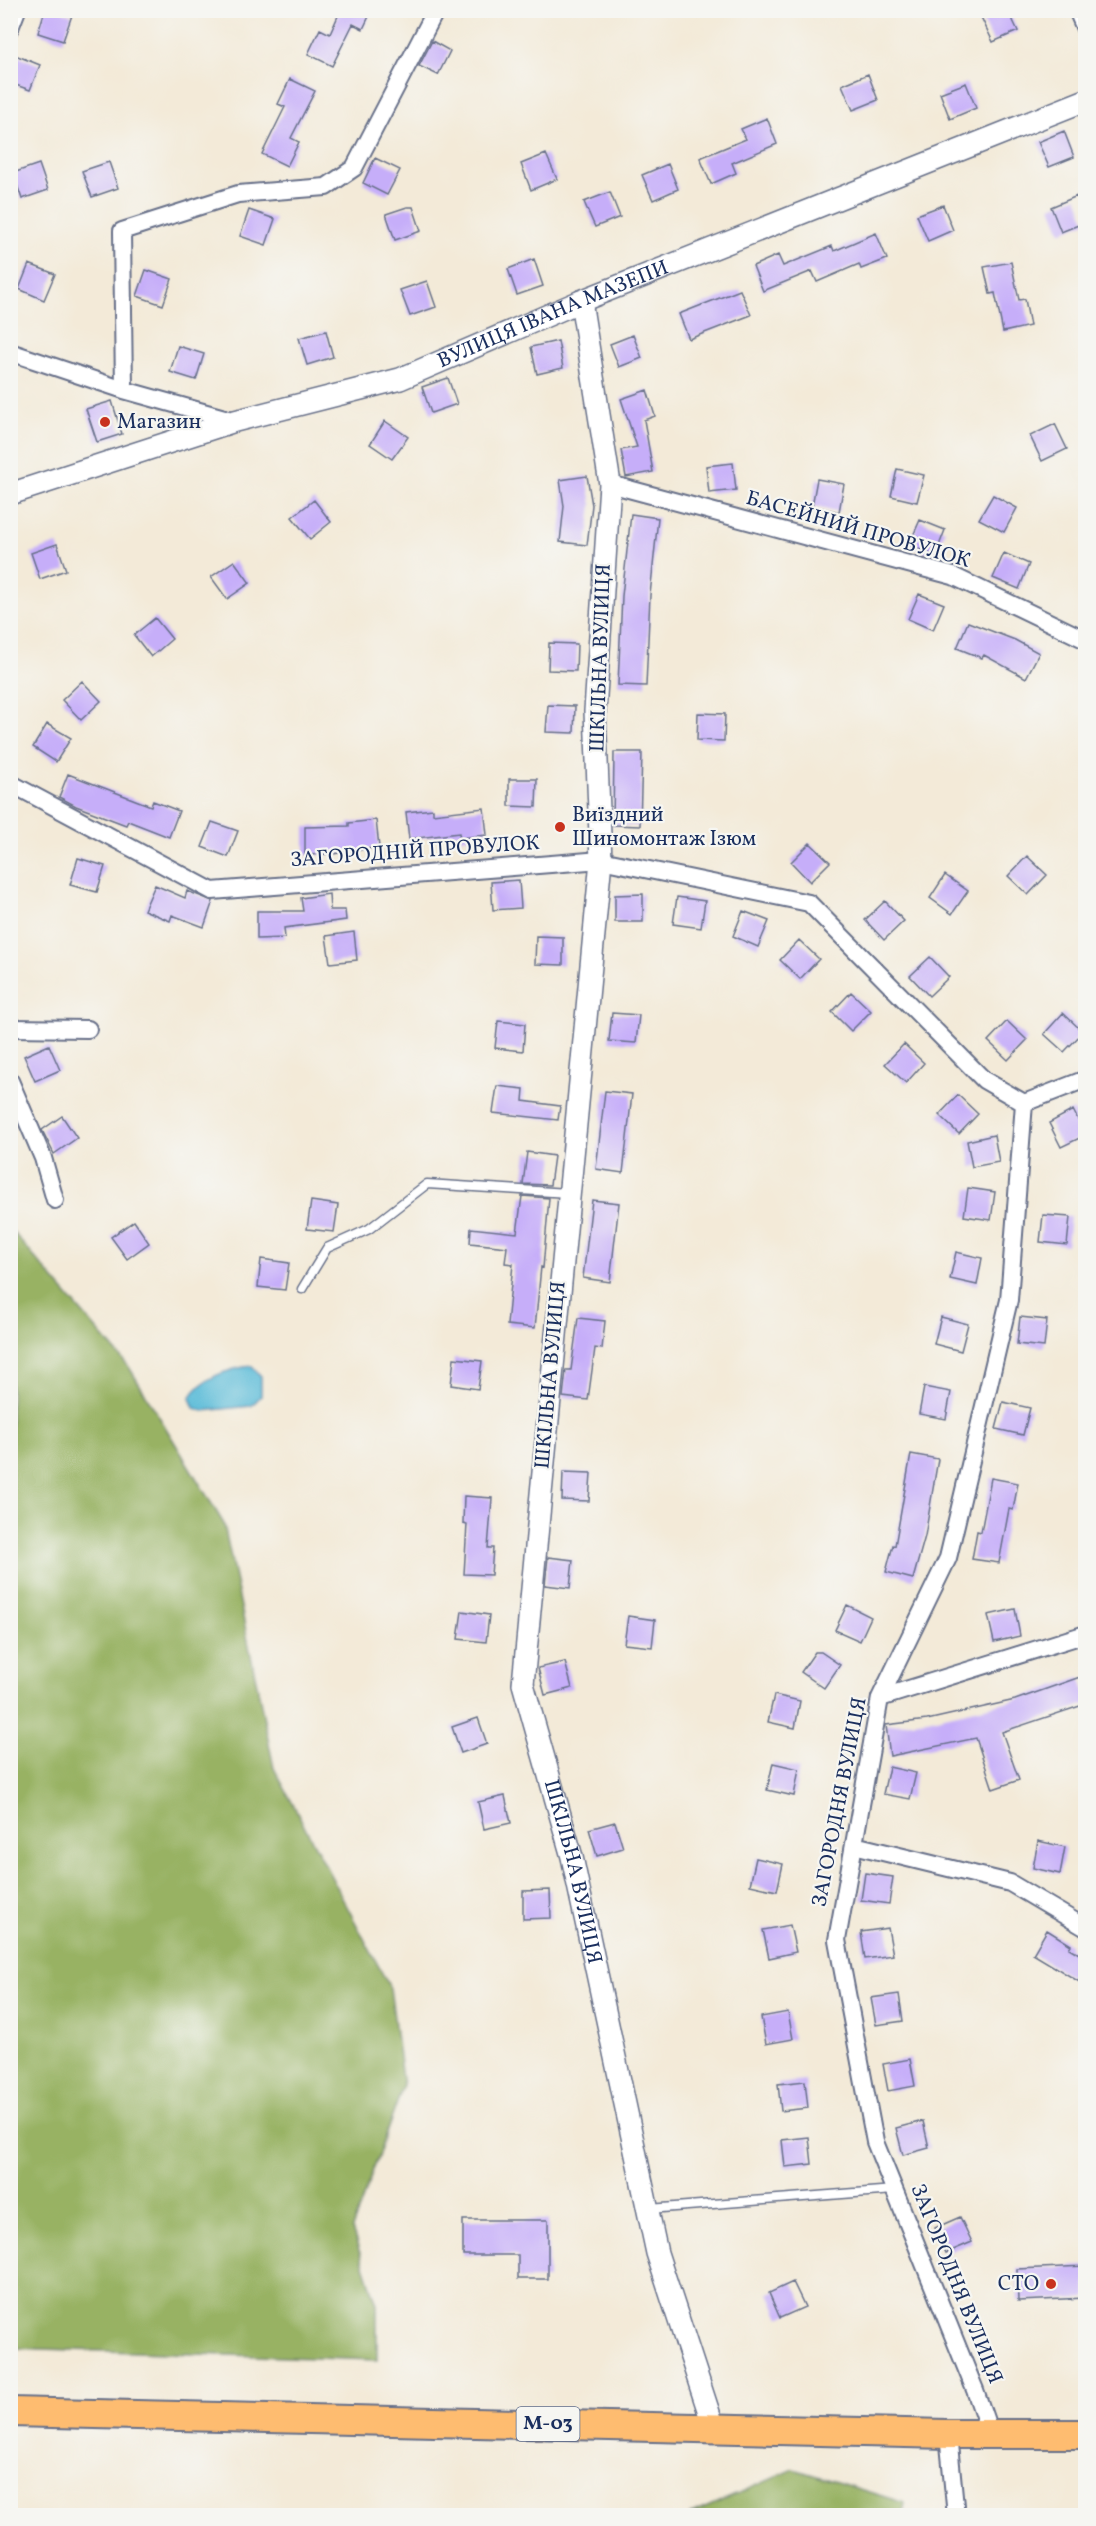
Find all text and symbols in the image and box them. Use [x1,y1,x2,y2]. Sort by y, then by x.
street label: ВУЛИЦЯ ІВАНА МАЗЕПИ [433,253,673,376]
place label: Магазин [117,408,202,437]
marker: Магазин [98,415,112,429]
street label: БАСЕЙНИЙ ПРОВУЛОК [743,484,973,576]
street label: ШКІЛЬНА ВУЛИЦЯ [583,563,619,753]
place label: Виїздний Шиномонтаж Ізюм [572,801,756,854]
marker: Виїздний Шиномонтаж Ізюм [553,820,567,834]
street label: ЗАГОРОДНІЙ ПРОВУЛОК [289,829,541,875]
street label: ШКІЛЬНА ВУЛИЦЯ [528,1280,574,1470]
street label: ЗАГОРОДНЯ ВУЛИЦЯ [805,1695,875,1909]
street label: ШКІЛЬНА ВУЛИЦЯ [536,1776,609,1967]
street label: ЗАГОРОДНЯ ВУЛИЦЯ [903,2180,1009,2388]
place label: СТО [998,2270,1039,2299]
marker: СТО [1044,2277,1058,2291]
road number: М-03 [516,2407,580,2441]

